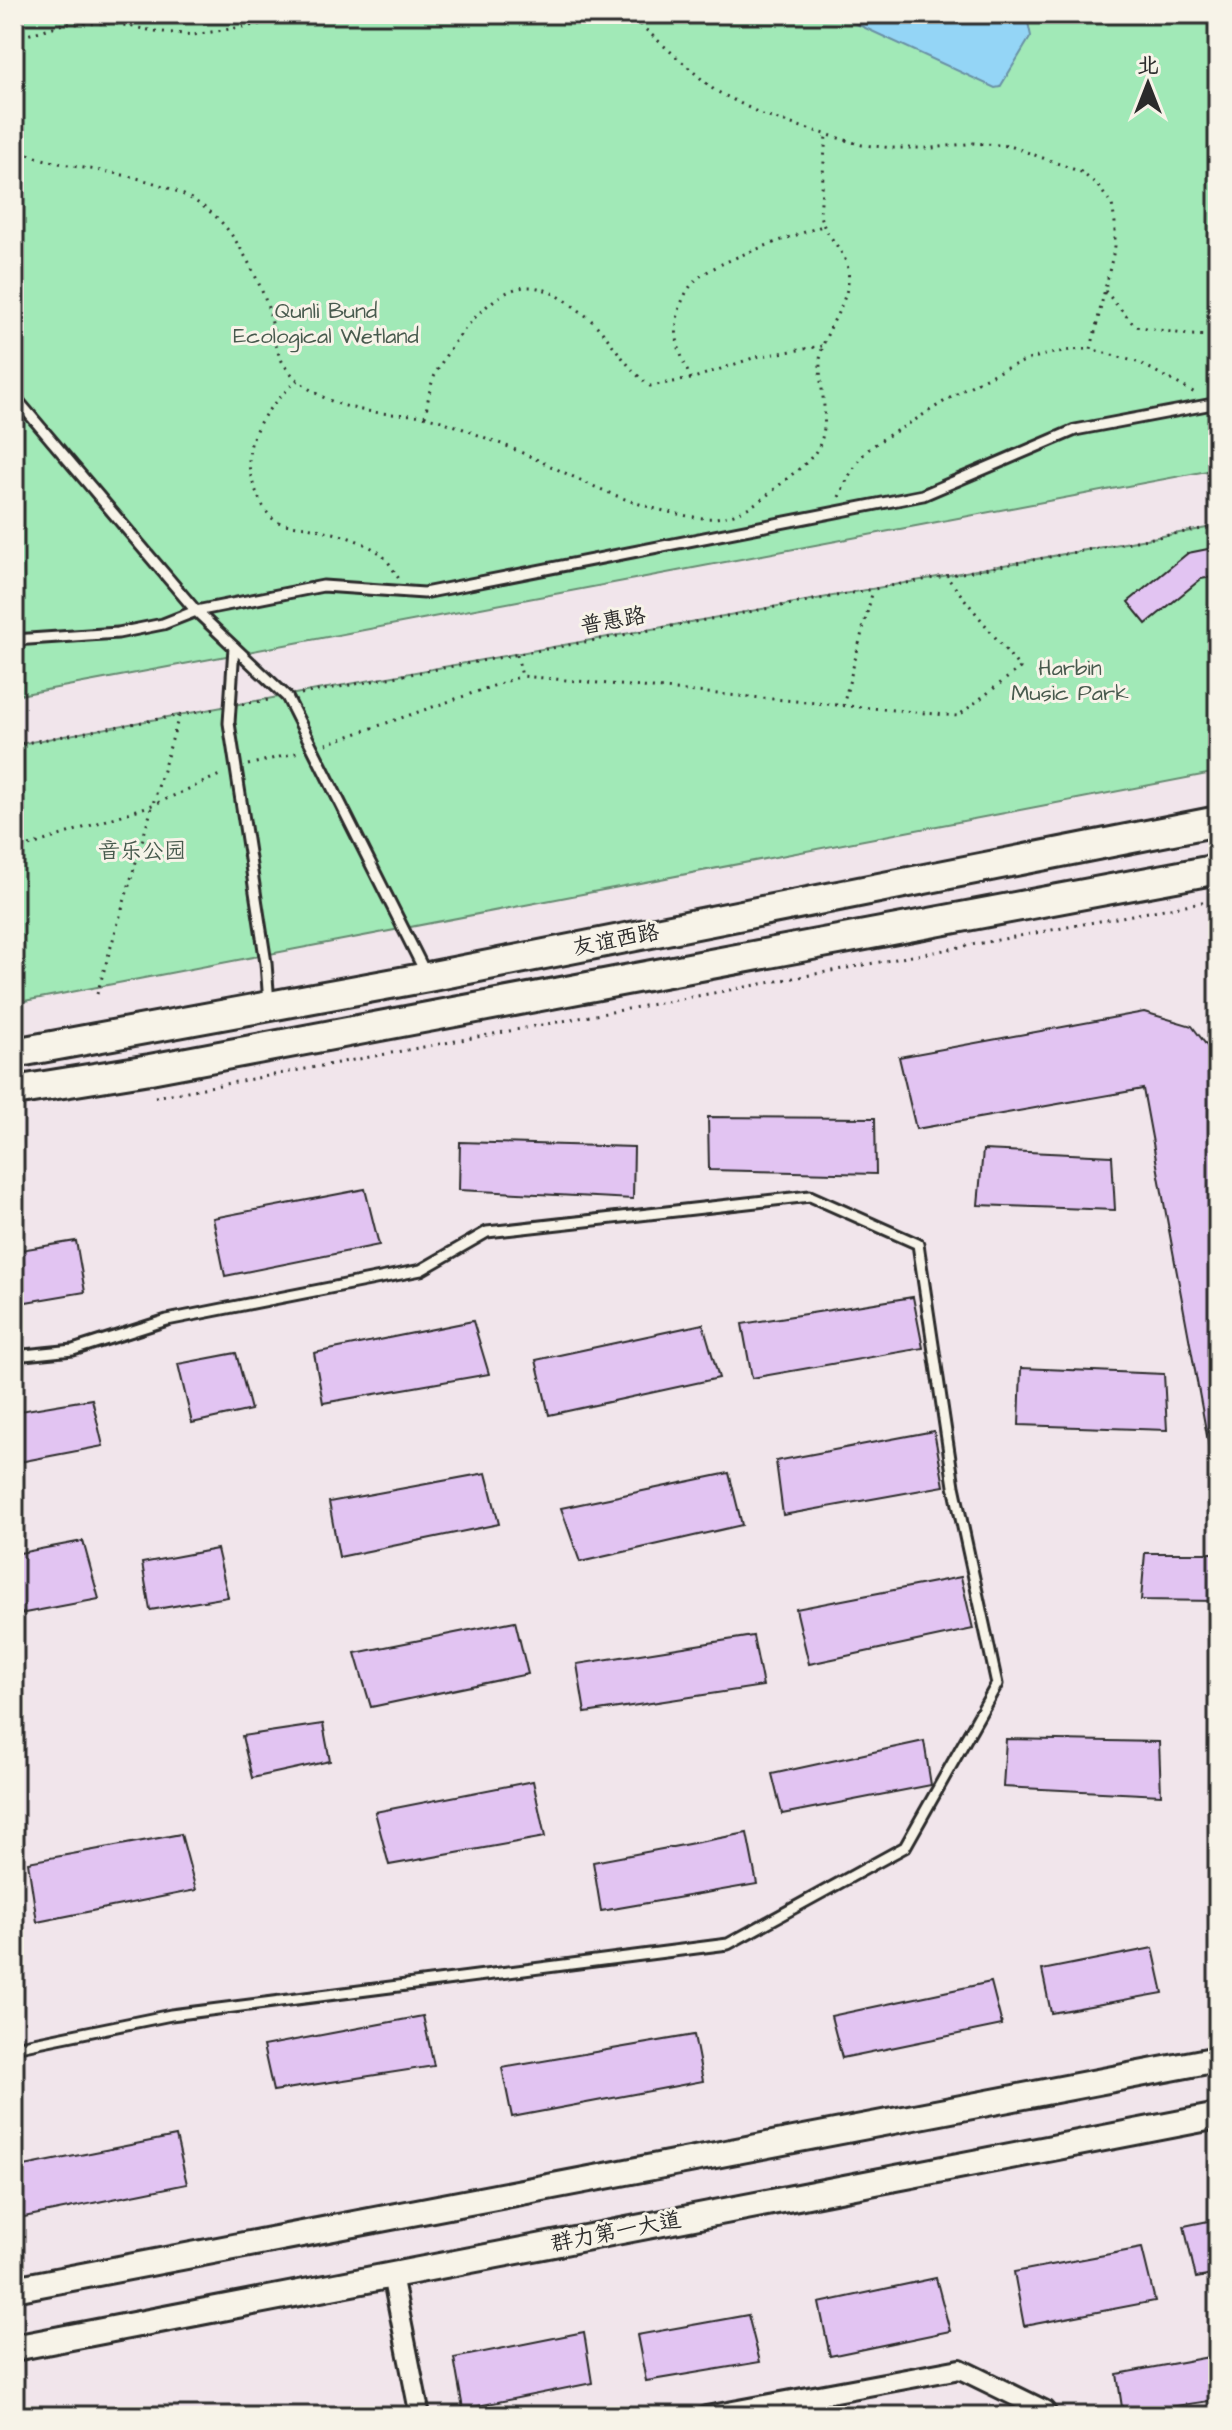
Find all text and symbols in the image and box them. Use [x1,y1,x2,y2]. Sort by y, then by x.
north arrow [1108,44,1188,124]
text: 北 [1137,50,1159,81]
park label: Qunli Bund Ecological Wetland [233,296,419,353]
street label: 普惠路 [578,600,648,642]
park label: Harbin Music Park [1011,653,1129,709]
park label: 音乐公园 [98,836,186,867]
street label: 友谊西路 [570,916,662,964]
street label: 群力第一大道 [548,2204,684,2260]

